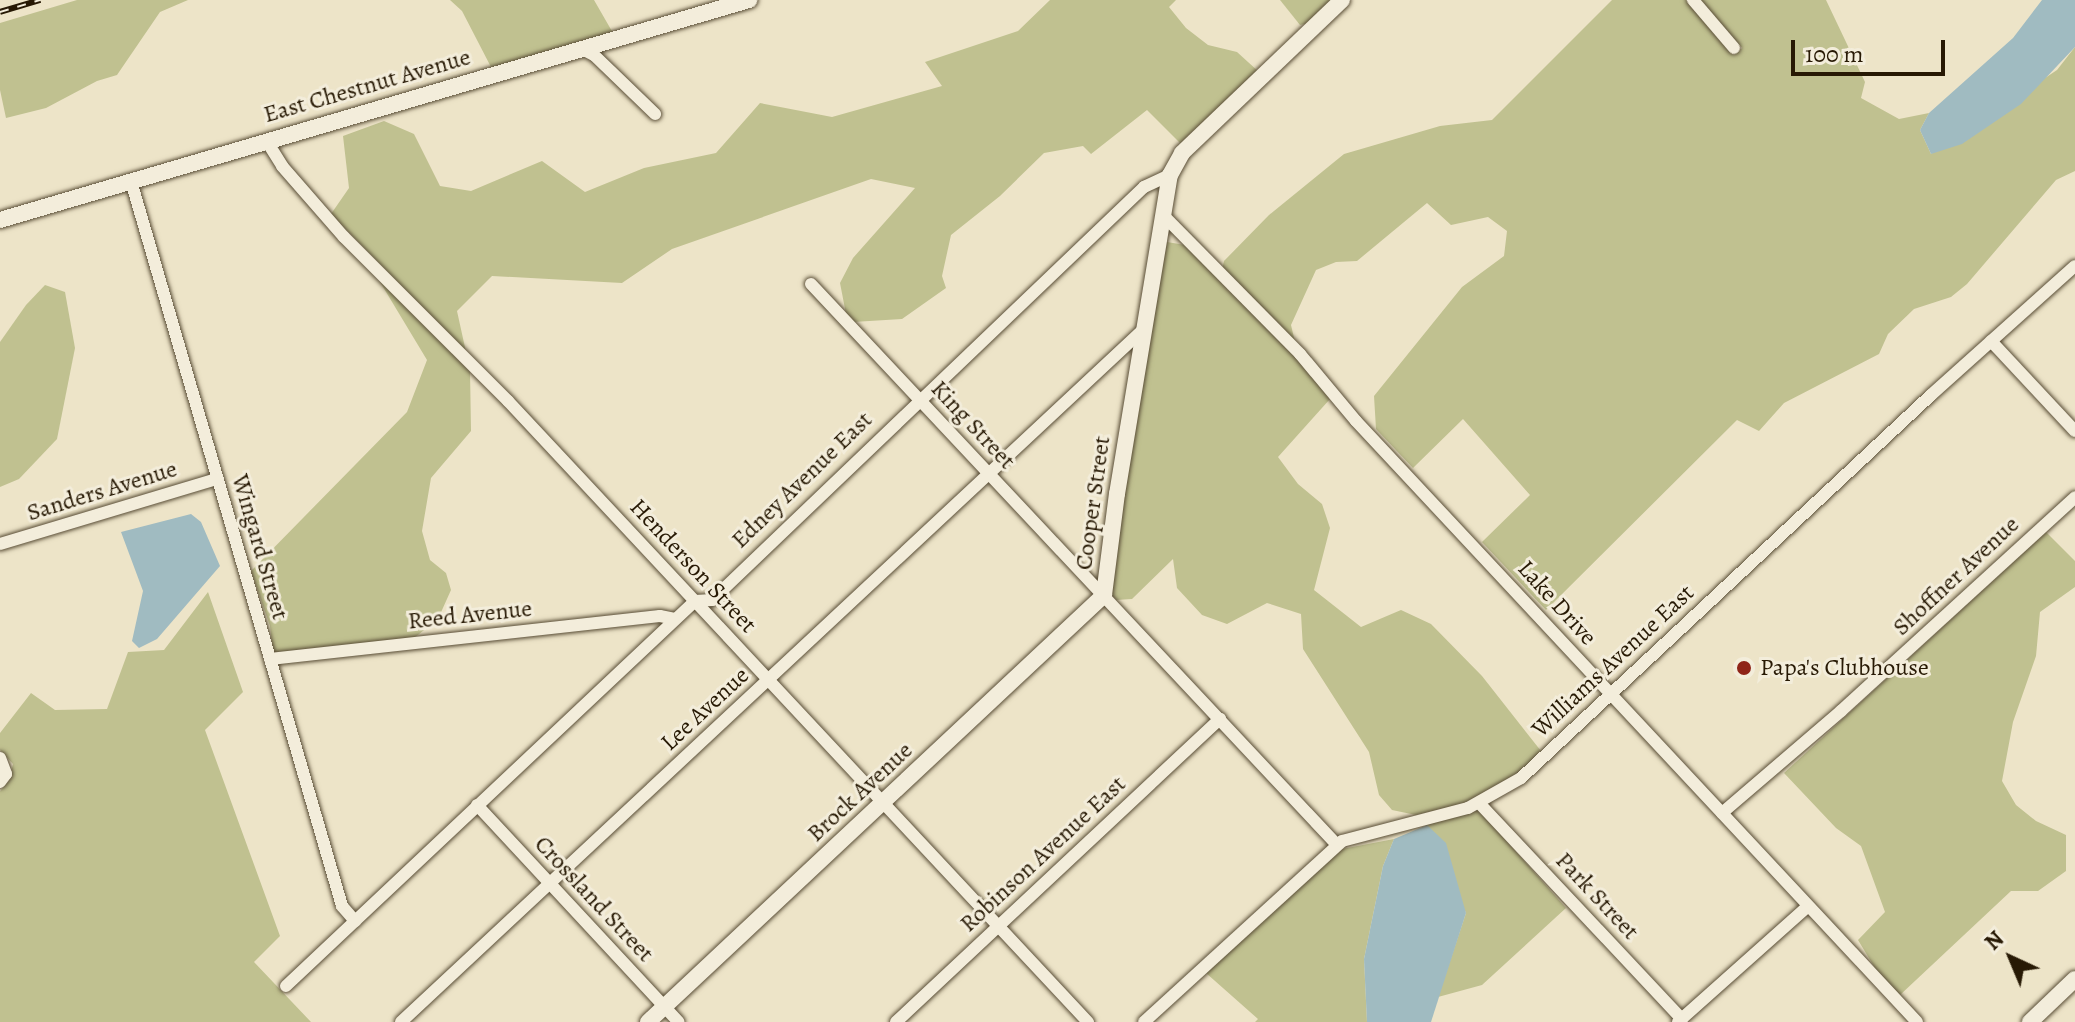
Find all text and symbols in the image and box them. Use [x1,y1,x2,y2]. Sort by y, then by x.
scale bar [1795,24,1949,74]
text: 100 m [1805,38,1864,70]
street label: East Chestnut Avenue [260,43,474,129]
street label: King Street [925,375,1021,475]
street label: Edney Avenue East [726,406,878,554]
street label: Cooper Street [1069,434,1117,572]
street label: Sanders Avenue [24,455,180,527]
street label: Wingard Street [226,471,294,623]
street label: Henderson Street [624,493,762,639]
street label: Shoffner Avenue [1887,510,2025,642]
street label: Lake Drive [1511,555,1603,651]
street label: Williams Avenue East [1526,579,1700,743]
street label: Reed Avenue [407,594,533,636]
place label: Papa's Clubhouse [1760,654,1929,682]
marker: Papa's Clubhouse [1735,659,1753,677]
street label: Lee Avenue [655,661,755,757]
street label: Brock Avenue [801,736,919,848]
street label: Robinson Avenue East [954,770,1132,938]
street label: Crossland Street [528,830,660,968]
street label: Park Street [1549,846,1645,946]
north arrow [1971,918,2051,998]
text: N [1978,924,2011,957]

